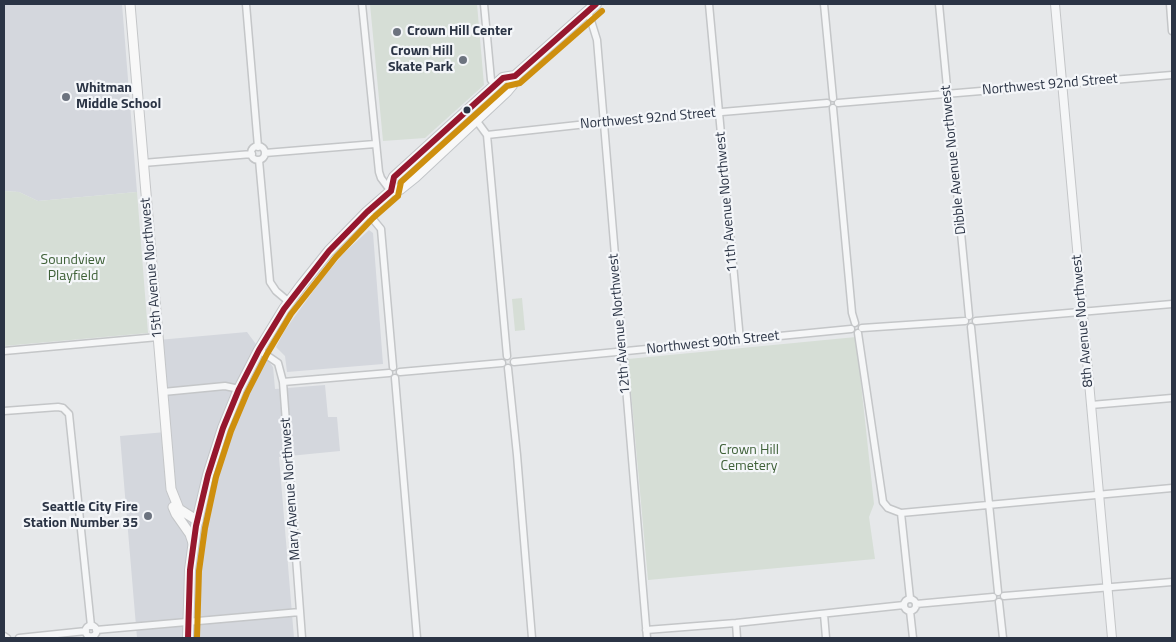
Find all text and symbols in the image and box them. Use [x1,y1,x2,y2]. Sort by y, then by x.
place label: Crown Hill Center [407,24,512,40]
marker: Crown Hill Center [391,26,403,38]
place label: Crown Hill Skate Park [388,44,453,76]
marker: Crown Hill Skate Park [457,54,469,66]
street label: Northwest 92nd Street [982,71,1118,99]
place label: Whitman Middle School [76,81,161,114]
street label: Dibble Avenue Northwest [938,84,970,236]
marker: Whitman Middle School [60,91,72,103]
unlabelled marker [462,105,472,115]
street label: Northwest 92nd Street [580,105,716,133]
street label: 11th Avenue Northwest [712,131,742,273]
street label: 15th Avenue Northwest [137,197,167,339]
park label: Soundview Playfield [41,253,105,286]
street label: 12th Avenue Northwest [605,253,635,395]
street label: 8th Avenue Northwest [1069,254,1097,388]
street label: Northwest 90th Street [646,328,780,358]
street label: Mary Avenue Northwest [278,417,304,561]
park label: Crown Hill Cemetery [719,443,779,476]
place label: Seattle City Fire Station Number 35 [23,500,138,532]
marker: Seattle City Fire Station Number 35 [142,510,154,522]

